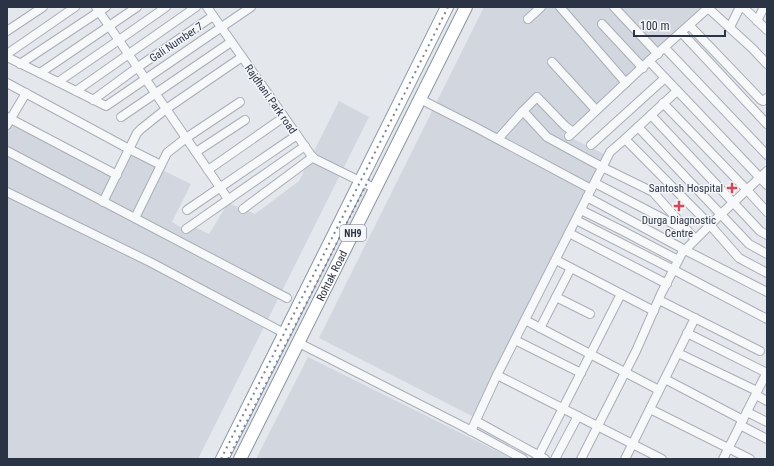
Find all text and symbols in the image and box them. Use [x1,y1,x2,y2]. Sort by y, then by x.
scale bar [634,12,725,38]
text: 100 m [640,19,670,33]
street label: Gali Number 7 [147,20,205,65]
street label: Rajdhani Park road [242,62,299,136]
place label: Santosh Hospital [649,182,723,195]
marker: Santosh Hospital [726,182,738,194]
marker: Durga Diagnostic Centre [673,200,685,212]
place label: Durga Diagnostic Centre [642,214,716,240]
road number: NH9 [340,225,366,241]
street label: Rohtak Road [314,248,350,303]

